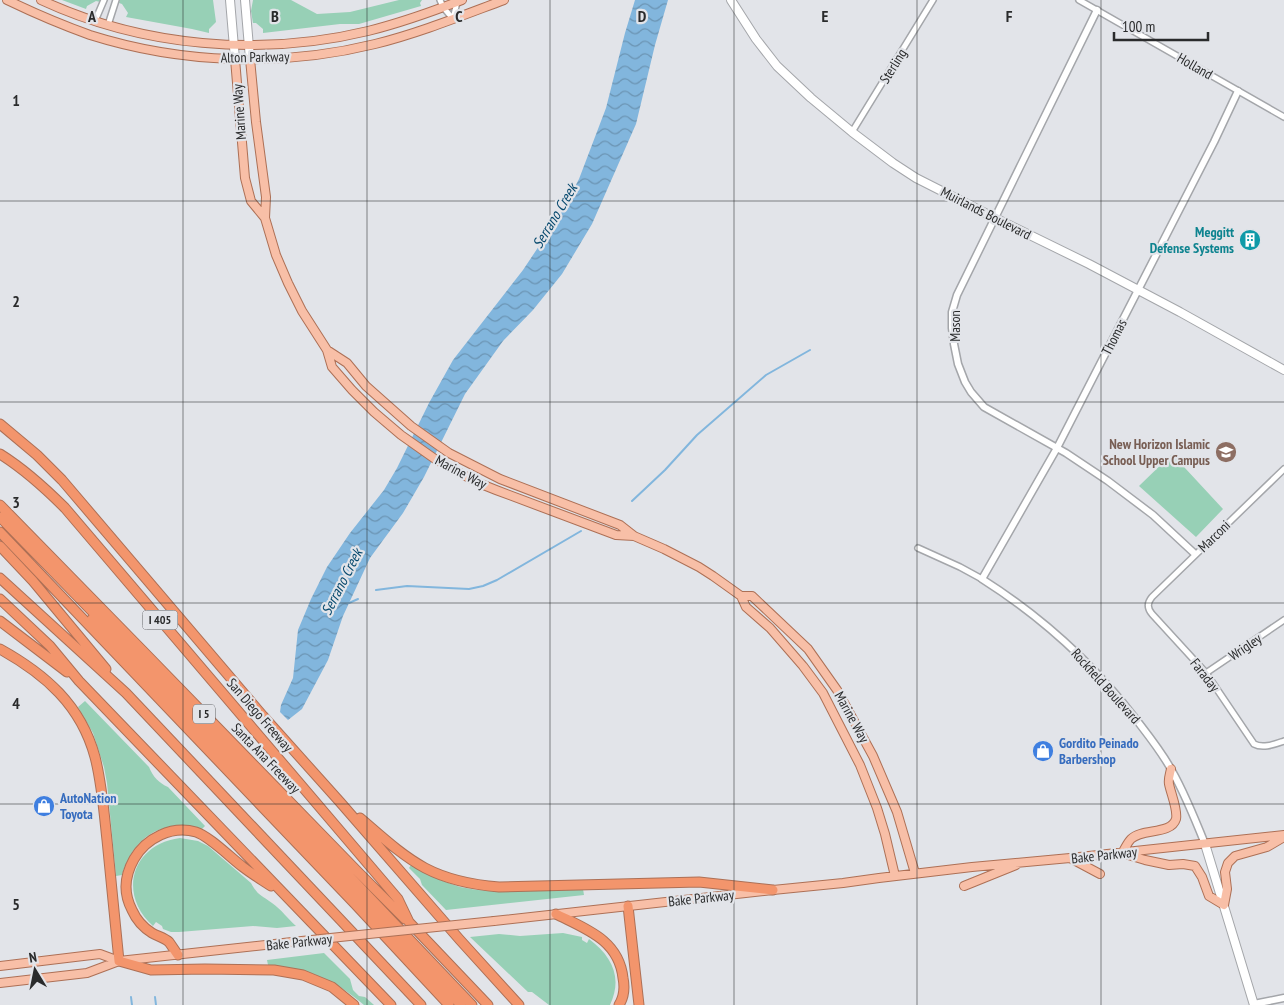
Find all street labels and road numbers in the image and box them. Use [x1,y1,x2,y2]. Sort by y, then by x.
street label: Sterling [875,45,911,87]
street label: Alton Parkway [220,47,290,67]
street label: Holland [1174,49,1216,83]
street label: Marine Way [228,83,250,140]
street label: Muirlands Boulevard [938,182,1034,244]
street label: Mason [946,310,964,342]
street label: Thomas [1097,316,1131,358]
street label: Marine Way [432,451,491,493]
street label: Marconi [1194,516,1234,556]
road number: I 405 [142,610,178,630]
street label: Wrigley [1225,629,1266,665]
street label: Rockfield Boulevard [1067,645,1145,727]
street label: Faraday [1186,655,1224,696]
street label: San Diego Freeway [223,674,297,756]
street label: Marine Way [831,688,874,746]
road number: I 5 [193,704,215,724]
street label: Santa Ana Freeway [228,719,305,798]
street label: Bake Parkway [1070,843,1139,867]
street label: Bake Parkway [667,886,736,910]
street label: Bake Parkway [265,930,334,954]

